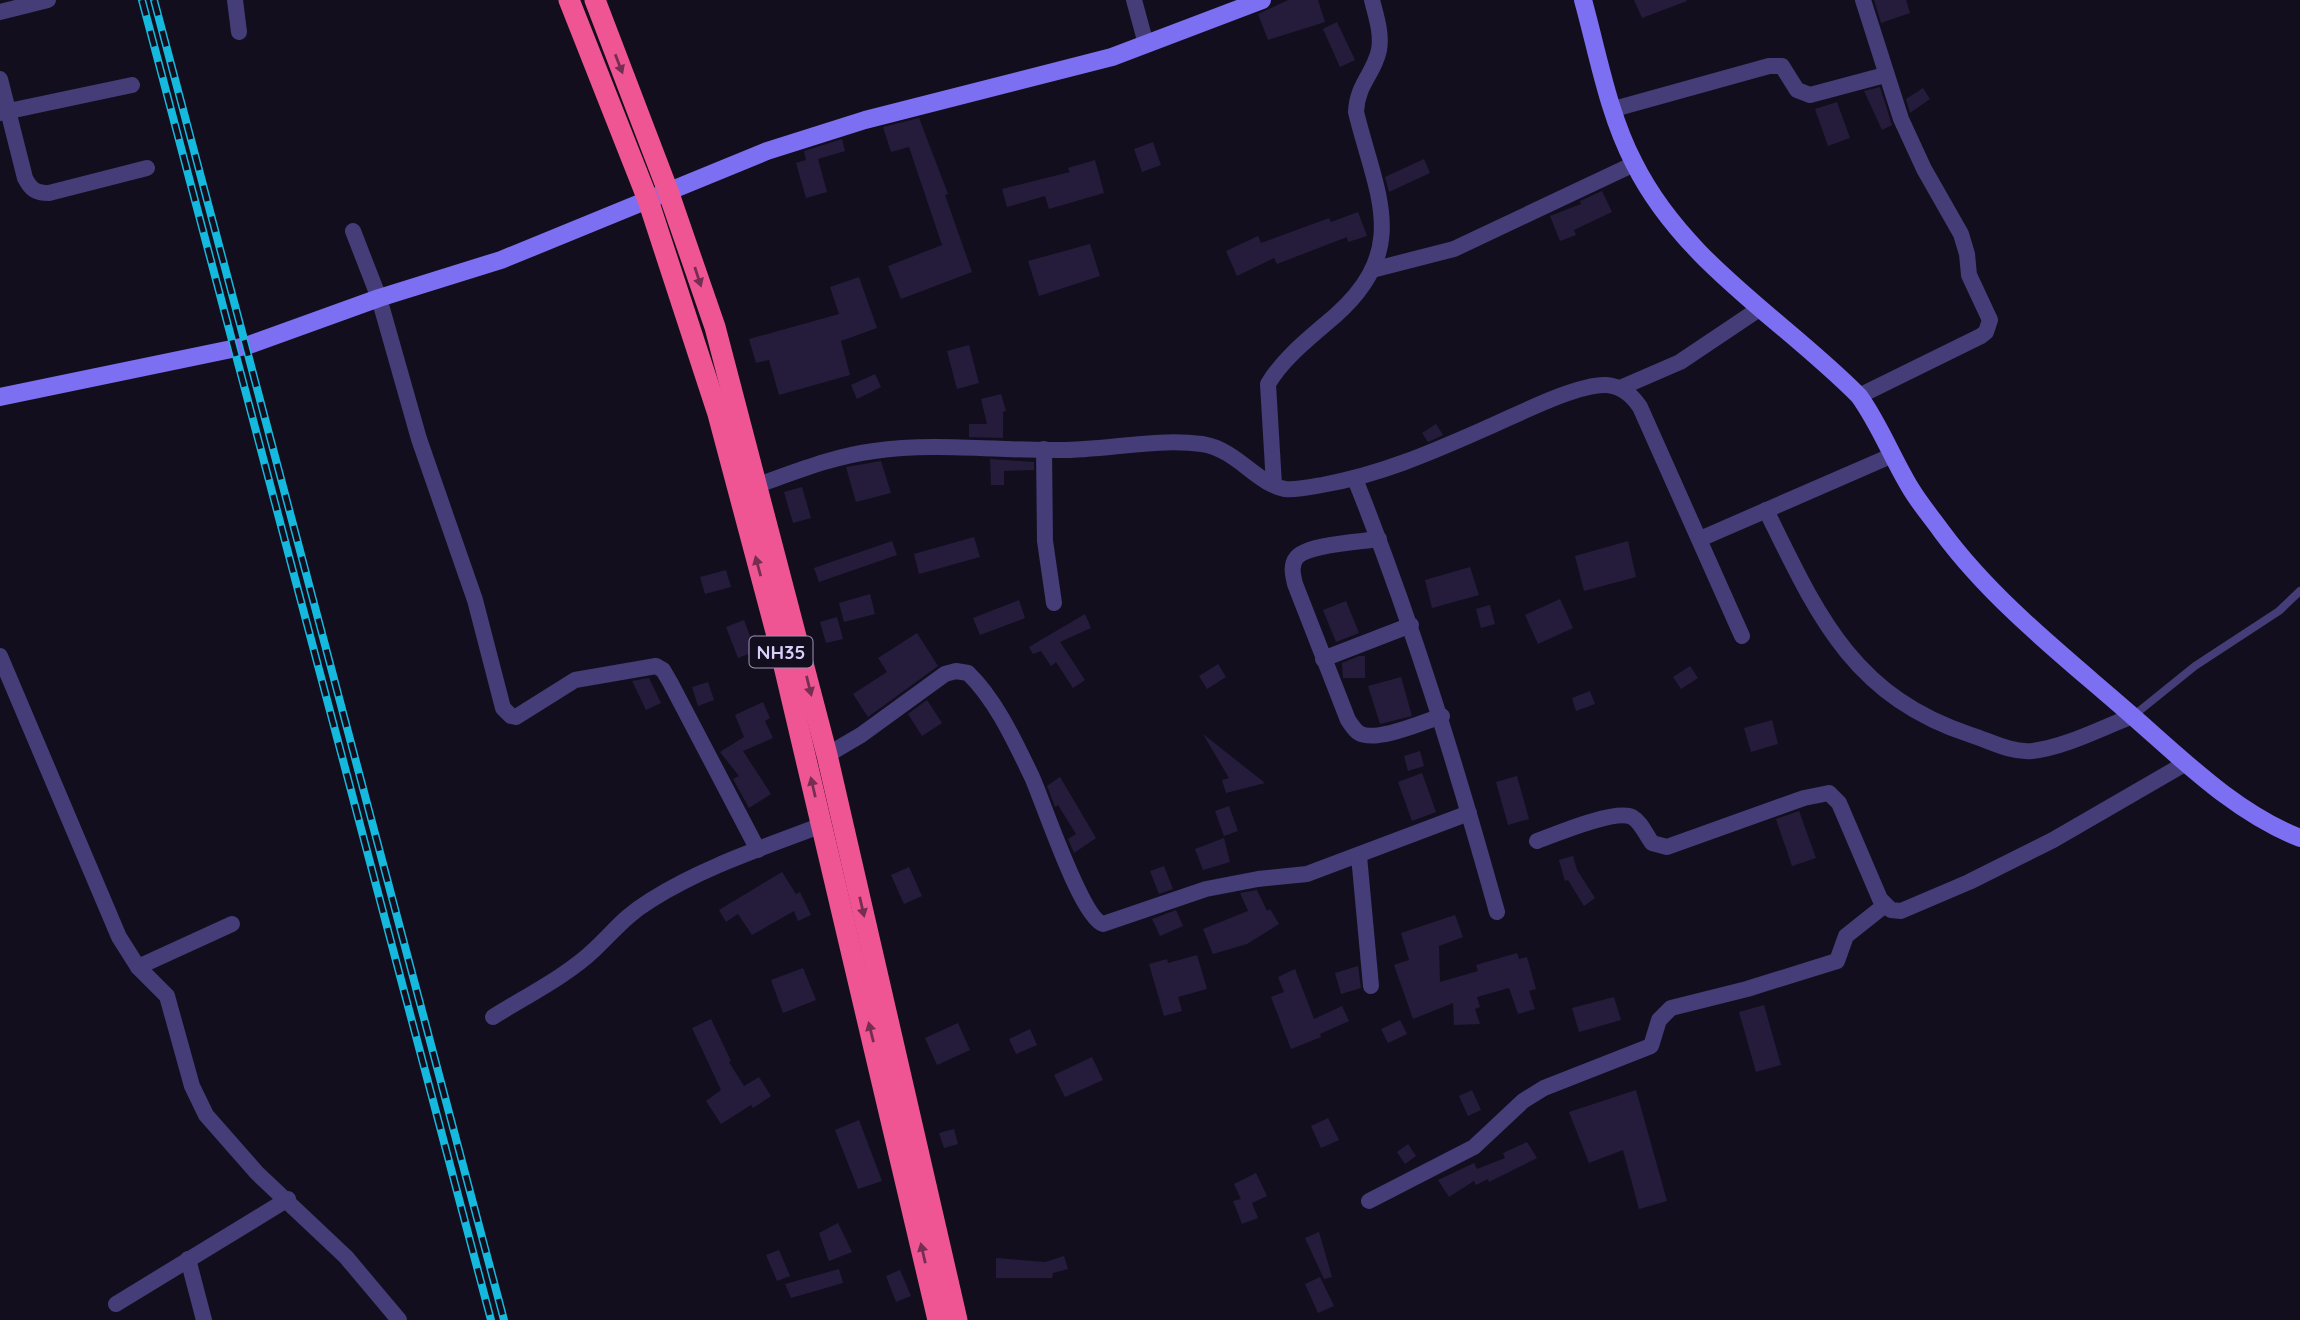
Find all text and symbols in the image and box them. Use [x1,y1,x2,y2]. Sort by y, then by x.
one-way arrow [614,53,625,74]
one-way arrow [694,267,704,288]
one-way arrow [752,555,763,577]
road number: NH35 [750,636,812,667]
one-way arrow [804,675,815,697]
one-way arrow [807,776,818,798]
one-way arrow [857,896,868,918]
one-way arrow [866,1021,877,1043]
one-way arrow [917,1242,928,1264]

